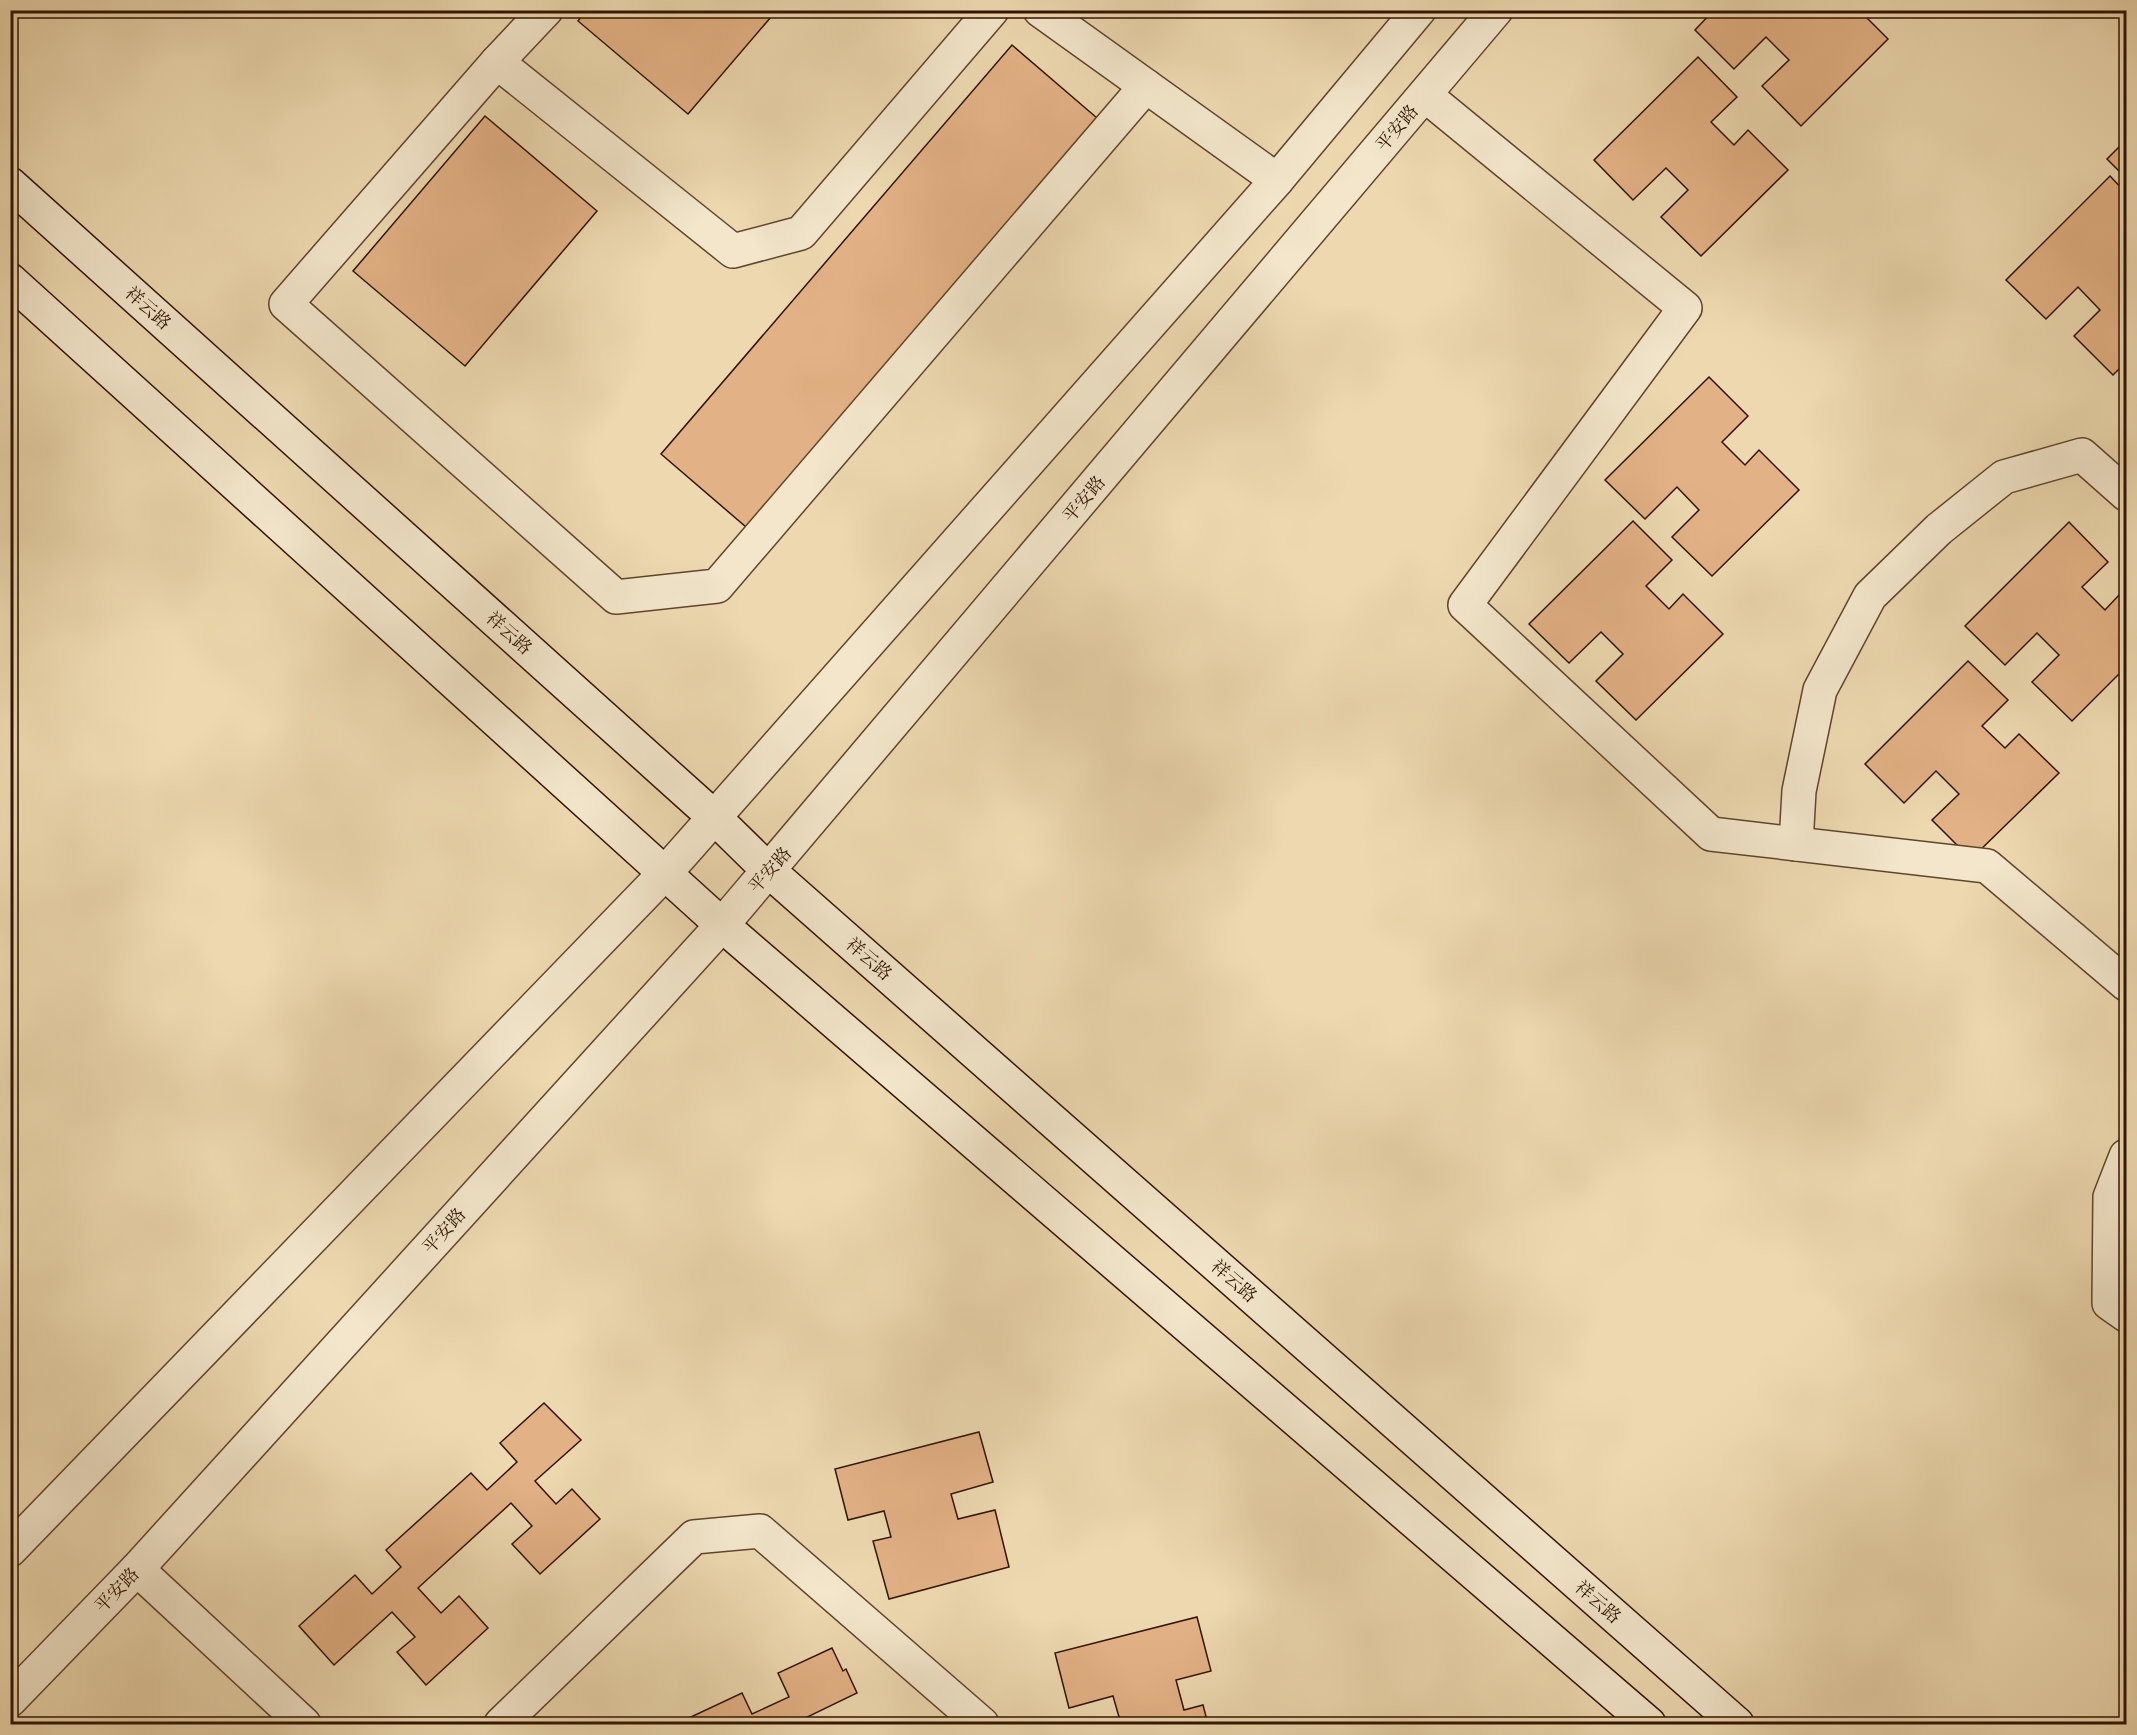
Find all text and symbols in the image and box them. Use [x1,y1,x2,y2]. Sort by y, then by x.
street label: 平安路 [1371,100,1424,156]
street label: 祥云路 [120,282,175,335]
street label: 平安路 [1058,471,1111,527]
street label: 祥云路 [481,607,536,660]
street label: 平安路 [744,842,797,898]
street label: 祥云路 [841,933,897,986]
street label: 平安路 [418,1204,471,1259]
street label: 祥云路 [1206,1255,1262,1308]
street label: 平安路 [90,1563,144,1618]
street label: 祥云路 [1570,1576,1626,1629]

